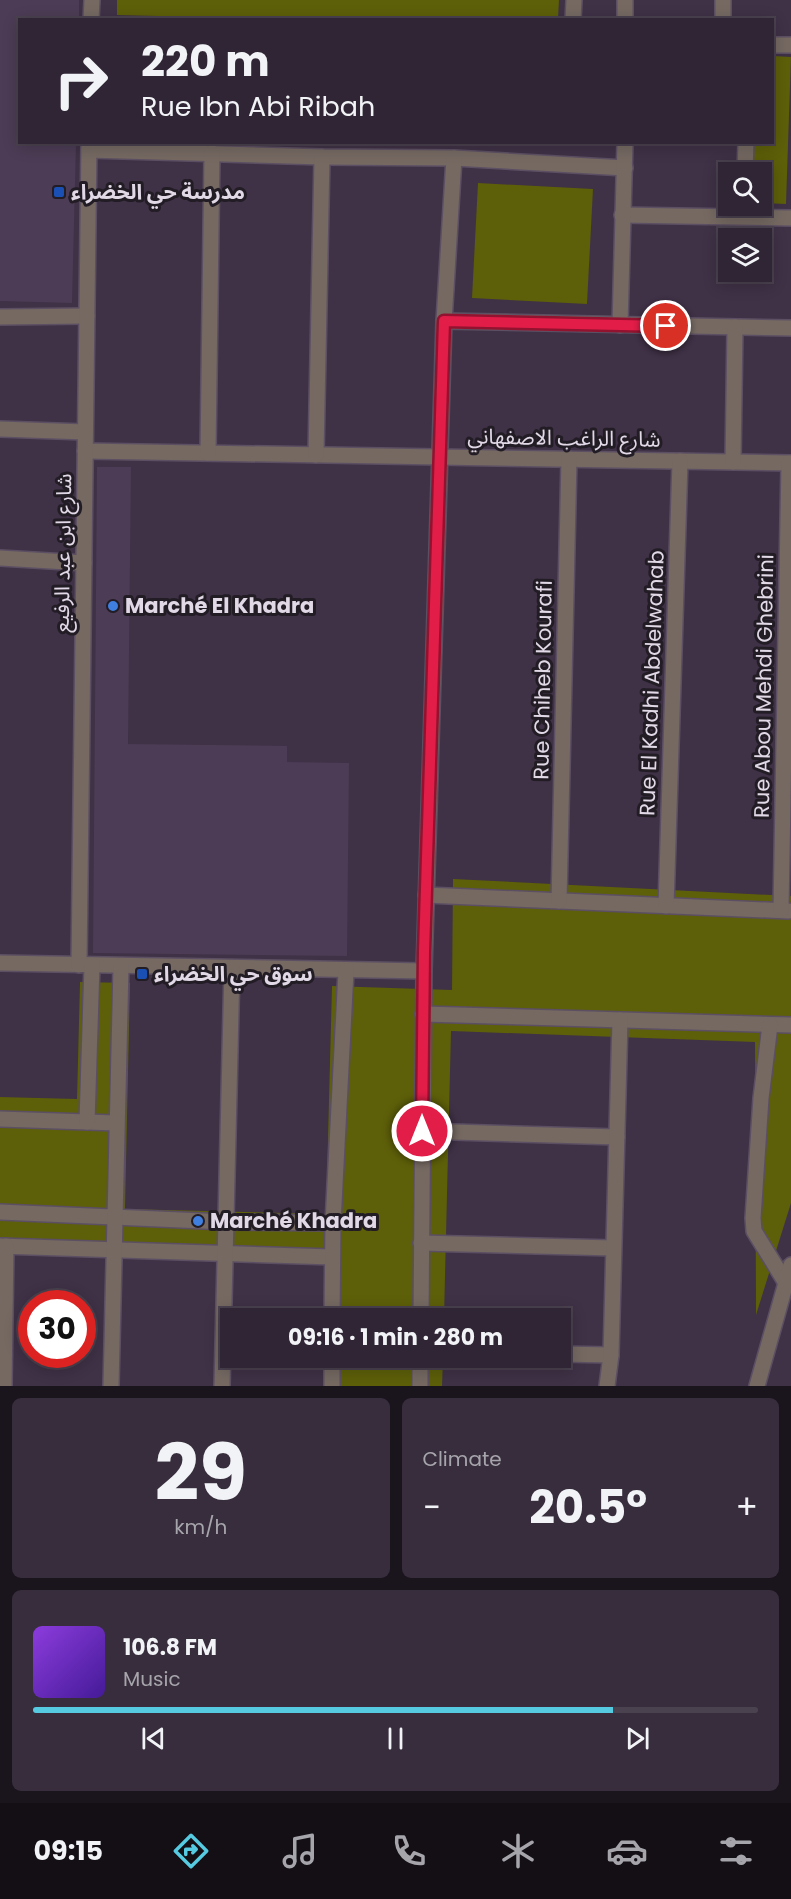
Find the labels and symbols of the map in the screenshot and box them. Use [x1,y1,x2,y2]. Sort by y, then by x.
place label: مدرسة حي الخضراء [71,177,245,209]
marker: مدرسة حي الخضراء [52,185,66,199]
pin [640,300,691,351]
street label: شارع الراغب الاصفهاني [467,421,661,456]
street label: شارع ابن عبد الرفيع [47,473,79,633]
street label: Rue El Kadhi Abdelwahab [632,550,671,816]
street label: Rue Abou Mehdi Ghebrini [747,554,780,818]
street label: Rue Chiheb Kourafi [526,580,559,780]
place label: Marché El Khadra [125,591,314,620]
marker: Marché El Khadra [106,599,120,613]
place label: سوق حي الخضراء [154,959,313,991]
marker: سوق حي الخضراء [135,967,149,981]
position arrow [390,1099,454,1163]
place label: Marché Khadra [210,1206,377,1235]
marker: Marché Khadra [191,1214,205,1228]
speed limit sign: 30 [18,1290,96,1368]

